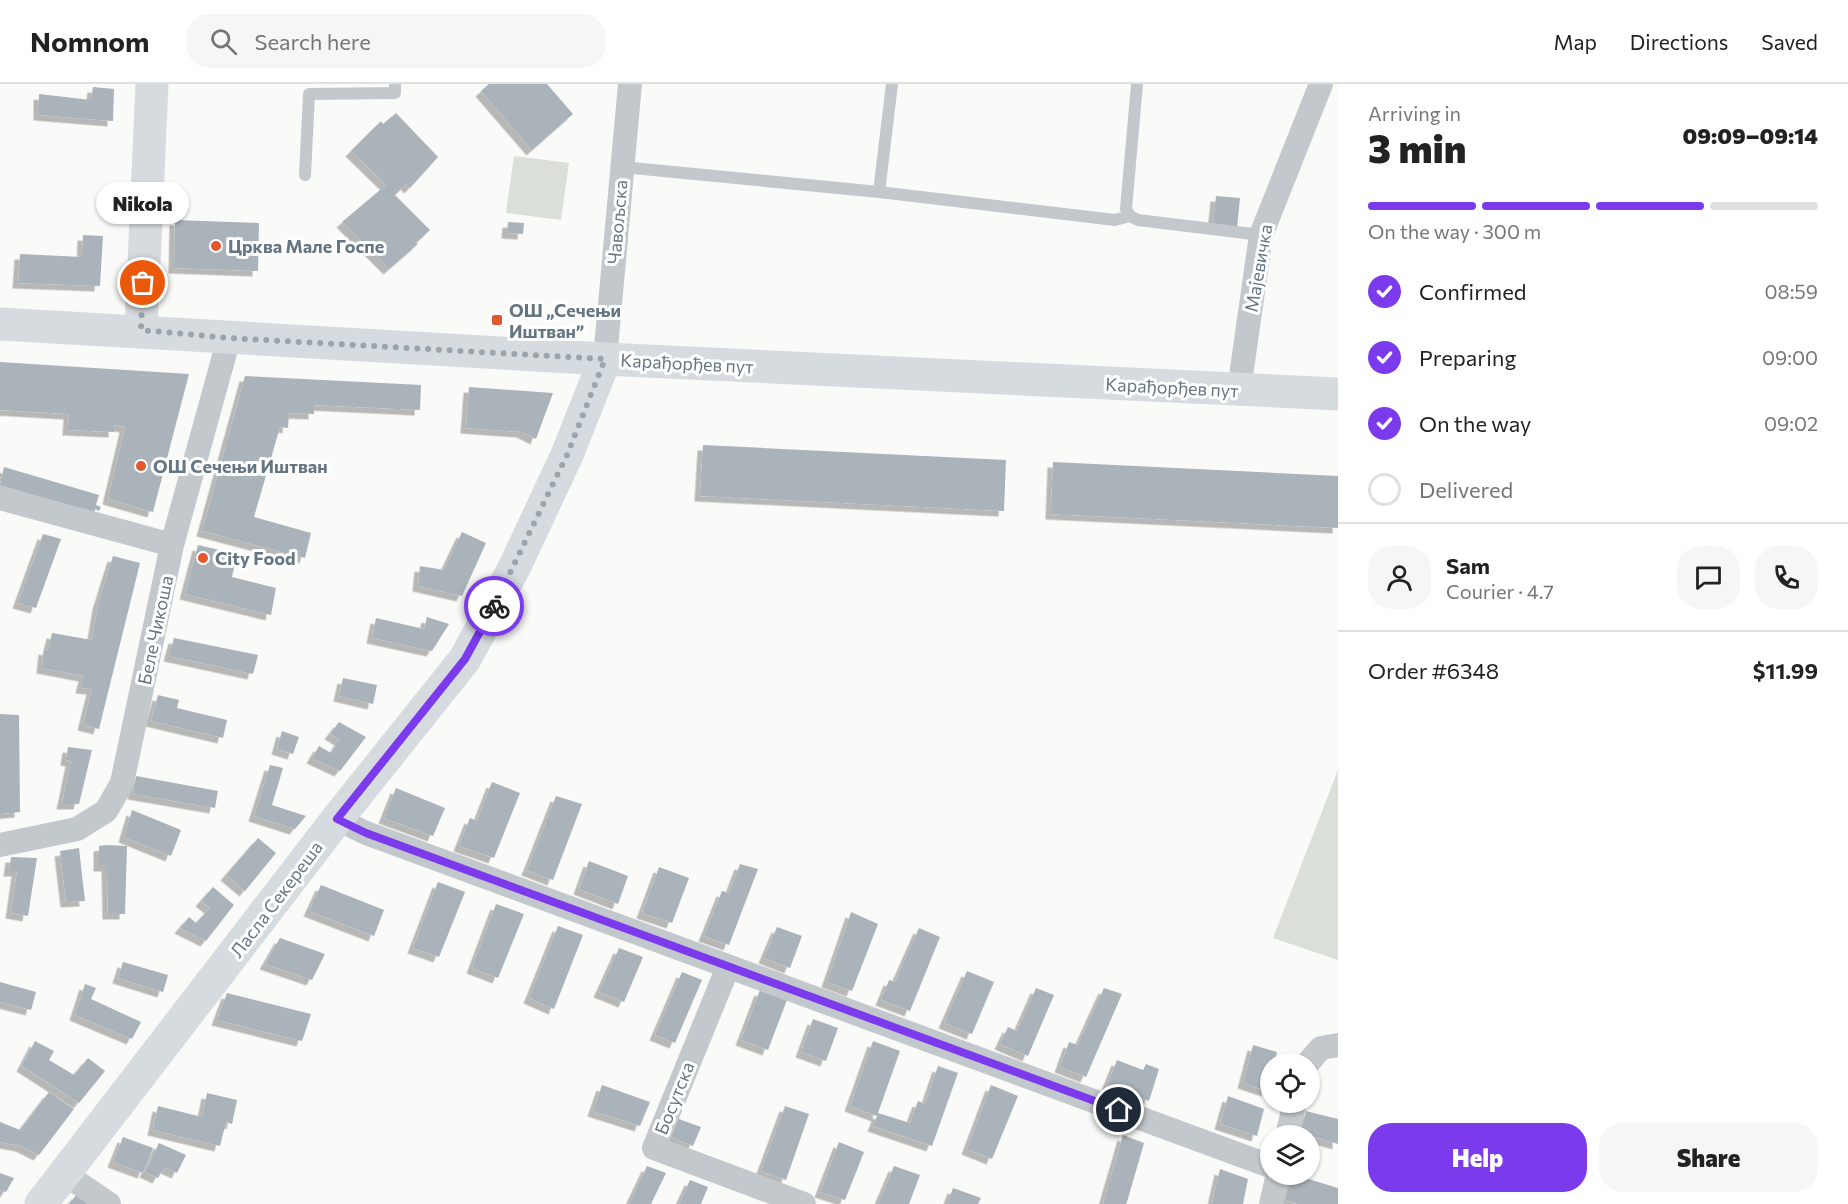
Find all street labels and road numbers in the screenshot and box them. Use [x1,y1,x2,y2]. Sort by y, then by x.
street label: Чавољска [602,179,632,265]
street label: Мајевичка [1239,222,1277,314]
street label: Карађорђев пут [620,349,755,378]
street label: Карађорђев пут [1105,373,1240,402]
street label: Беле Чикоша [133,573,177,687]
street label: Ласла Секереша [225,837,327,961]
street label: Босутска [649,1058,699,1138]

